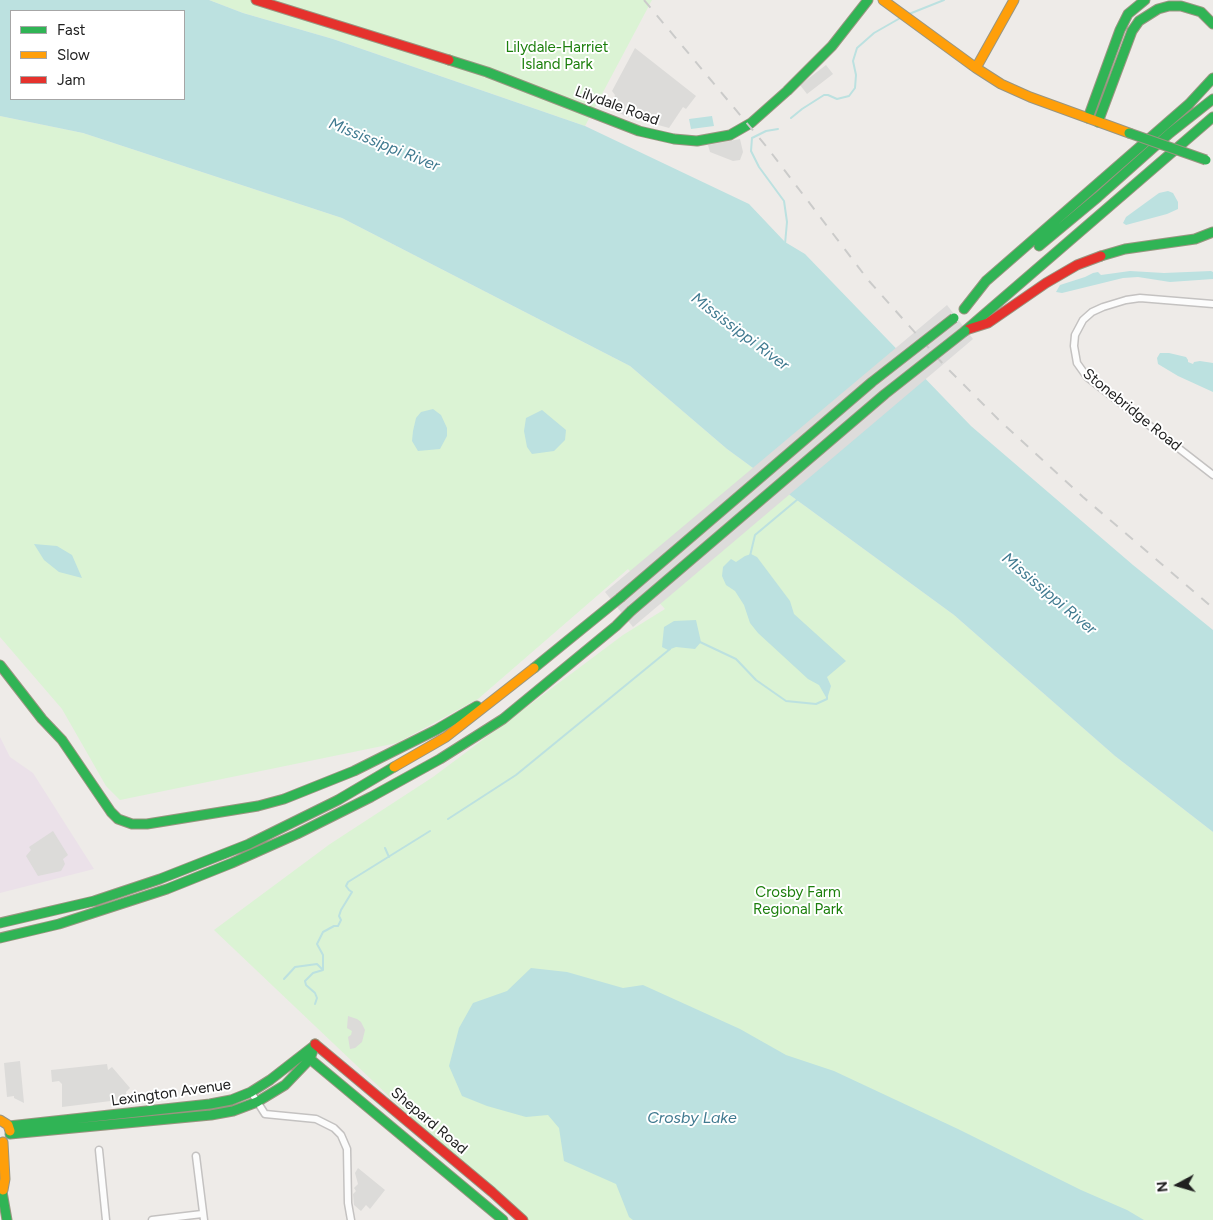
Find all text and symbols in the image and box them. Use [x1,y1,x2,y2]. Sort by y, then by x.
legend [10,10,185,100]
text: Fast [57,21,85,39]
park label: Lilydale-Harriet Island Park [506,39,608,74]
text: Slow [57,46,90,64]
text: Jam [57,71,85,89]
street label: Lilydale Road [572,82,662,130]
water label: Mississippi River [326,114,442,176]
water label: Mississippi River [687,289,793,375]
street label: Stonebridge Road [1079,365,1185,455]
water label: Mississippi River [998,549,1100,639]
park label: Crosby Farm Regional Park [753,884,843,919]
street label: Lexington Avenue [110,1076,232,1110]
street label: Shepard Road [387,1084,471,1158]
water label: Crosby Lake [647,1108,737,1128]
north arrow [1153,1160,1203,1210]
text: N [1154,1180,1172,1193]

